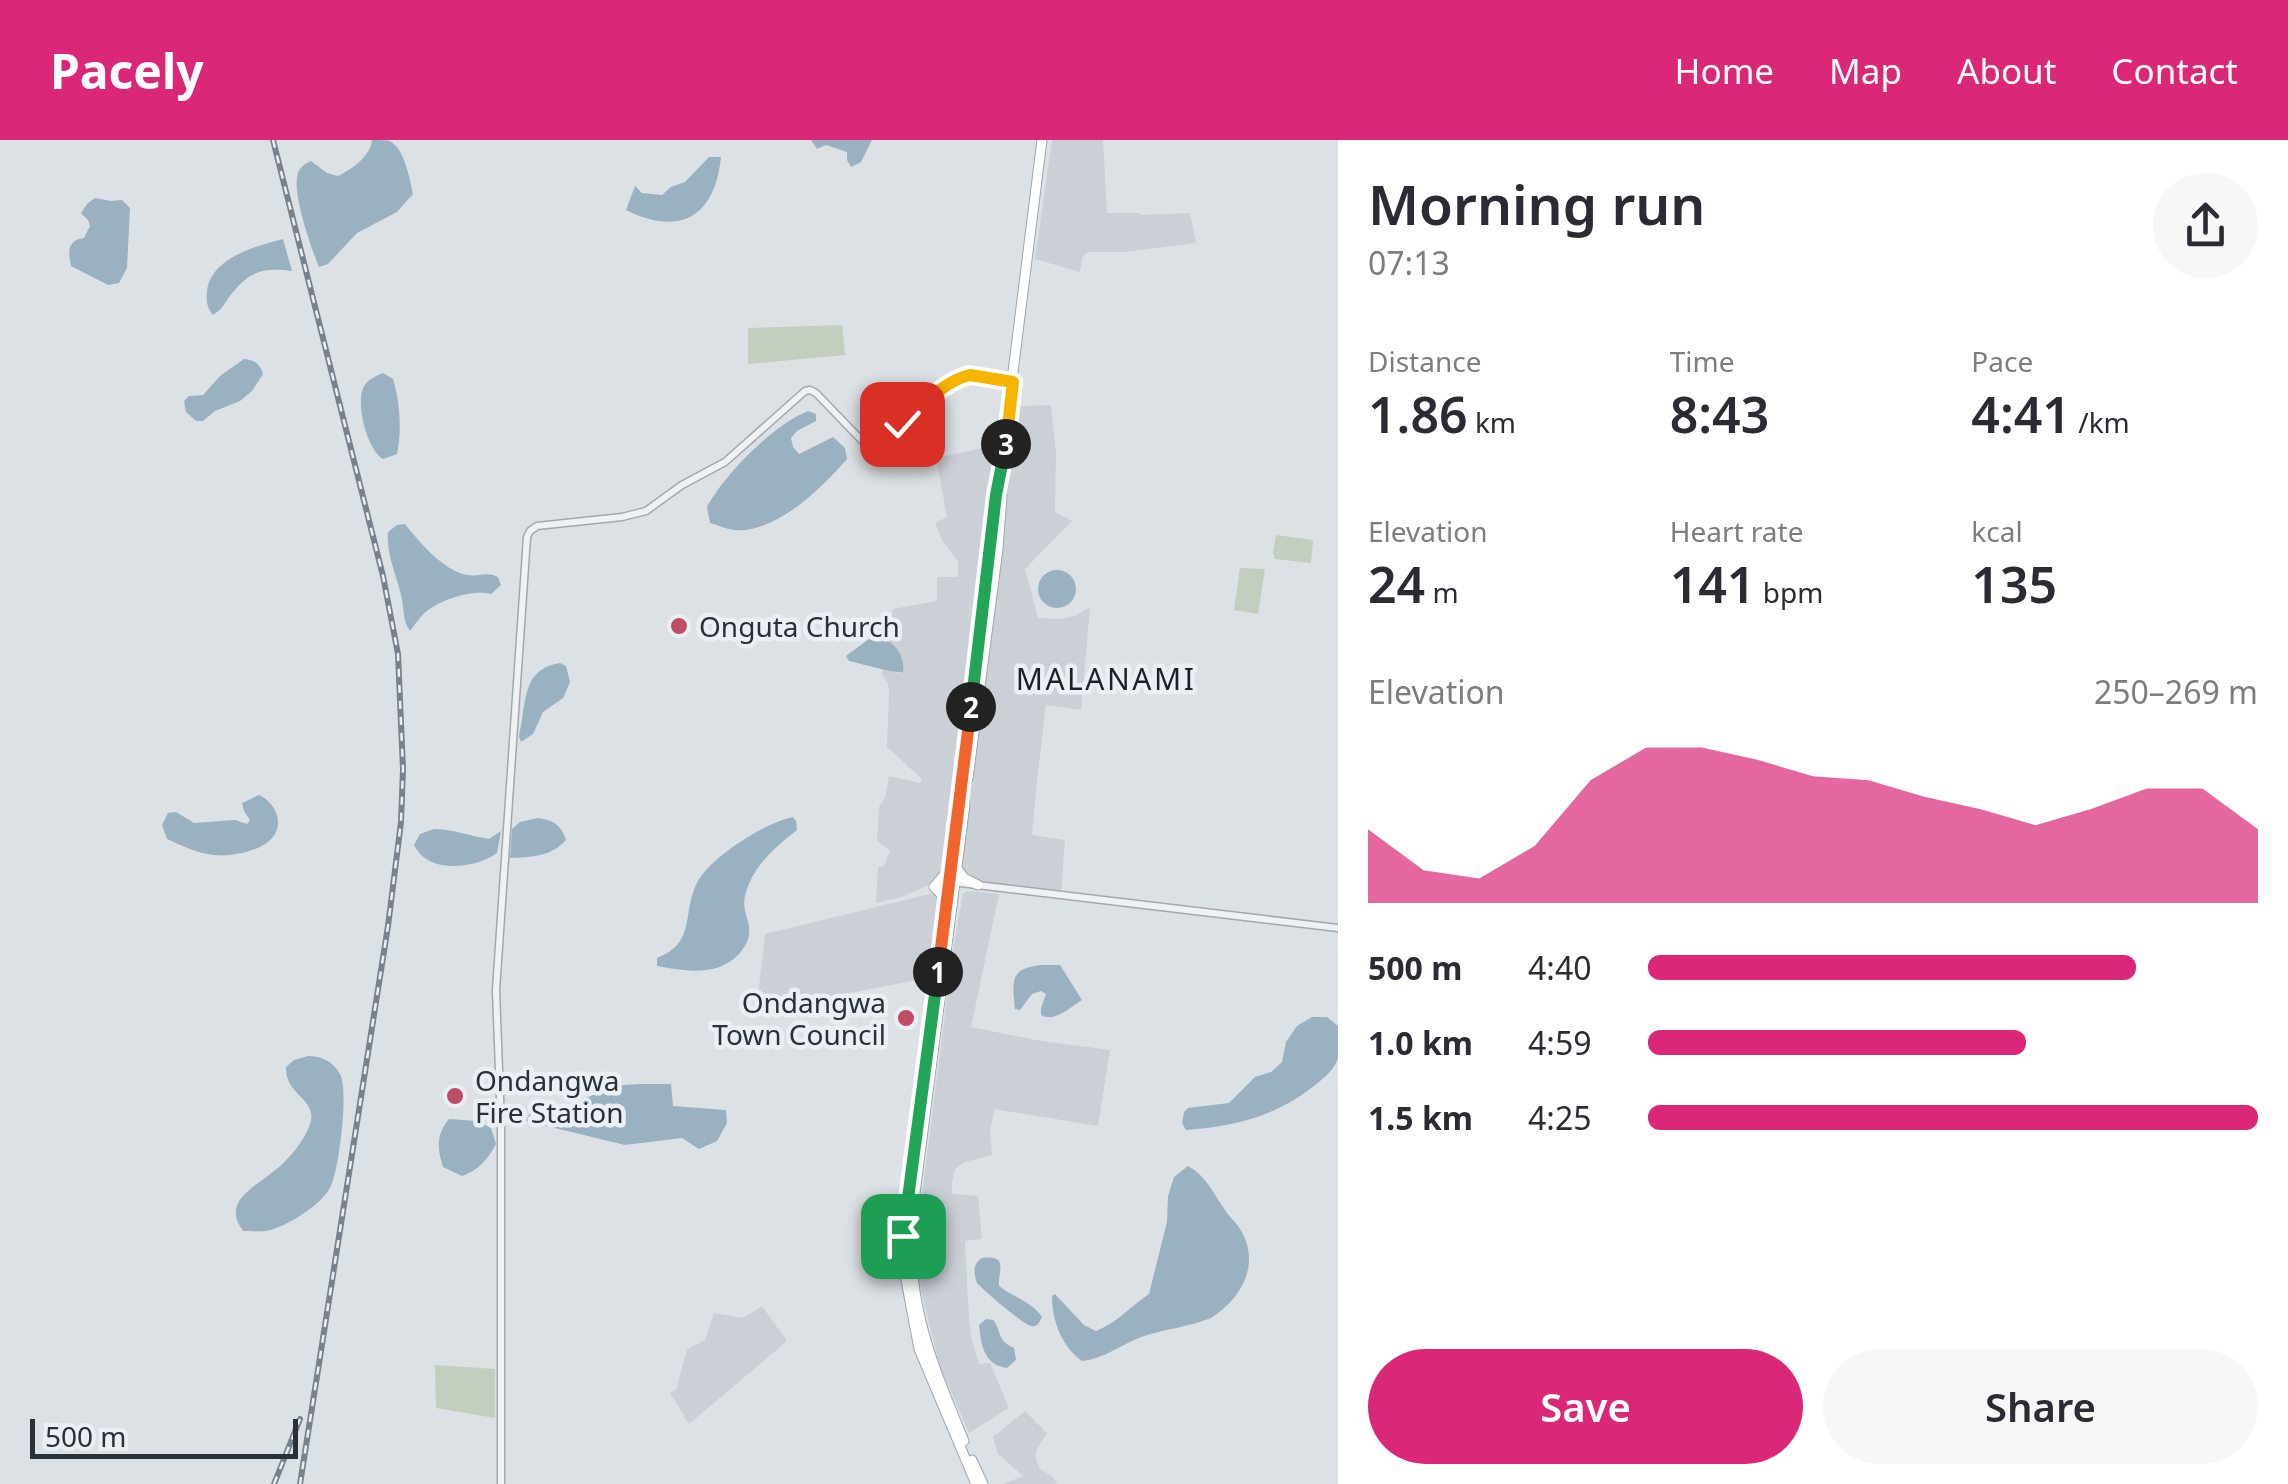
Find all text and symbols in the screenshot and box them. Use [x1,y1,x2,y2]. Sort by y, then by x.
text: Pacely [50,38,204,103]
text: Home [1675,47,1774,94]
text: Map [1829,47,1902,94]
text: About [1957,47,2056,94]
text: Contact [2111,47,2238,94]
text: Morning run [1368,166,1705,241]
button: share [2153,173,2258,278]
text: 07:13 [1368,241,1450,284]
text: Distance [1368,342,1481,380]
text: Time [1670,342,1734,380]
text: Pace [1971,342,2033,380]
text: 1.86 [1368,380,1468,448]
text: 8:43 [1670,380,1769,448]
text: 4:41 [1971,380,2071,448]
pin [860,382,945,467]
icon: check [875,397,930,452]
text: km [1468,403,1516,441]
text: /km [2071,403,2130,441]
pin: 3 [981,419,1031,469]
text: 3 [998,425,1014,463]
text: Elevation [1368,512,1488,550]
text: Heart rate [1670,512,1803,550]
text: kcal [1971,512,2023,550]
text: 24 [1368,550,1425,618]
text: 141 [1670,550,1755,618]
text: 135 [1971,550,2057,618]
text: m [1425,573,1459,611]
text: bpm [1755,573,1823,611]
place label: Onguta Church [699,607,900,645]
marker: Onguta Church [668,615,690,637]
district label: MALANAMI [1016,658,1196,699]
text: Elevation [1368,670,1505,713]
text: 250–269 m [2094,670,2258,713]
pin: 2 [946,682,996,732]
text: 2 [963,688,979,726]
text: 500 m [1368,946,1462,989]
text: 4:40 [1528,946,1592,989]
pin: 1 [913,947,963,997]
text: 1 [930,953,946,991]
place label: Ondangwa Town Council [712,983,886,1053]
marker: Ondangwa Town Council [895,1007,917,1029]
text: 1.0 km [1368,1021,1473,1064]
text: 4:59 [1528,1021,1592,1064]
place label: Ondangwa Fire Station [475,1061,624,1131]
marker: Ondangwa Fire Station [444,1085,466,1107]
text: 1.5 km [1368,1096,1473,1139]
text: 4:25 [1528,1096,1592,1139]
pin [861,1194,946,1279]
icon: arrive [876,1209,931,1264]
button: Save [1368,1349,1803,1464]
button: Share [1823,1349,2258,1464]
scale bar [30,1414,298,1458]
text: 500 m [45,1417,127,1455]

